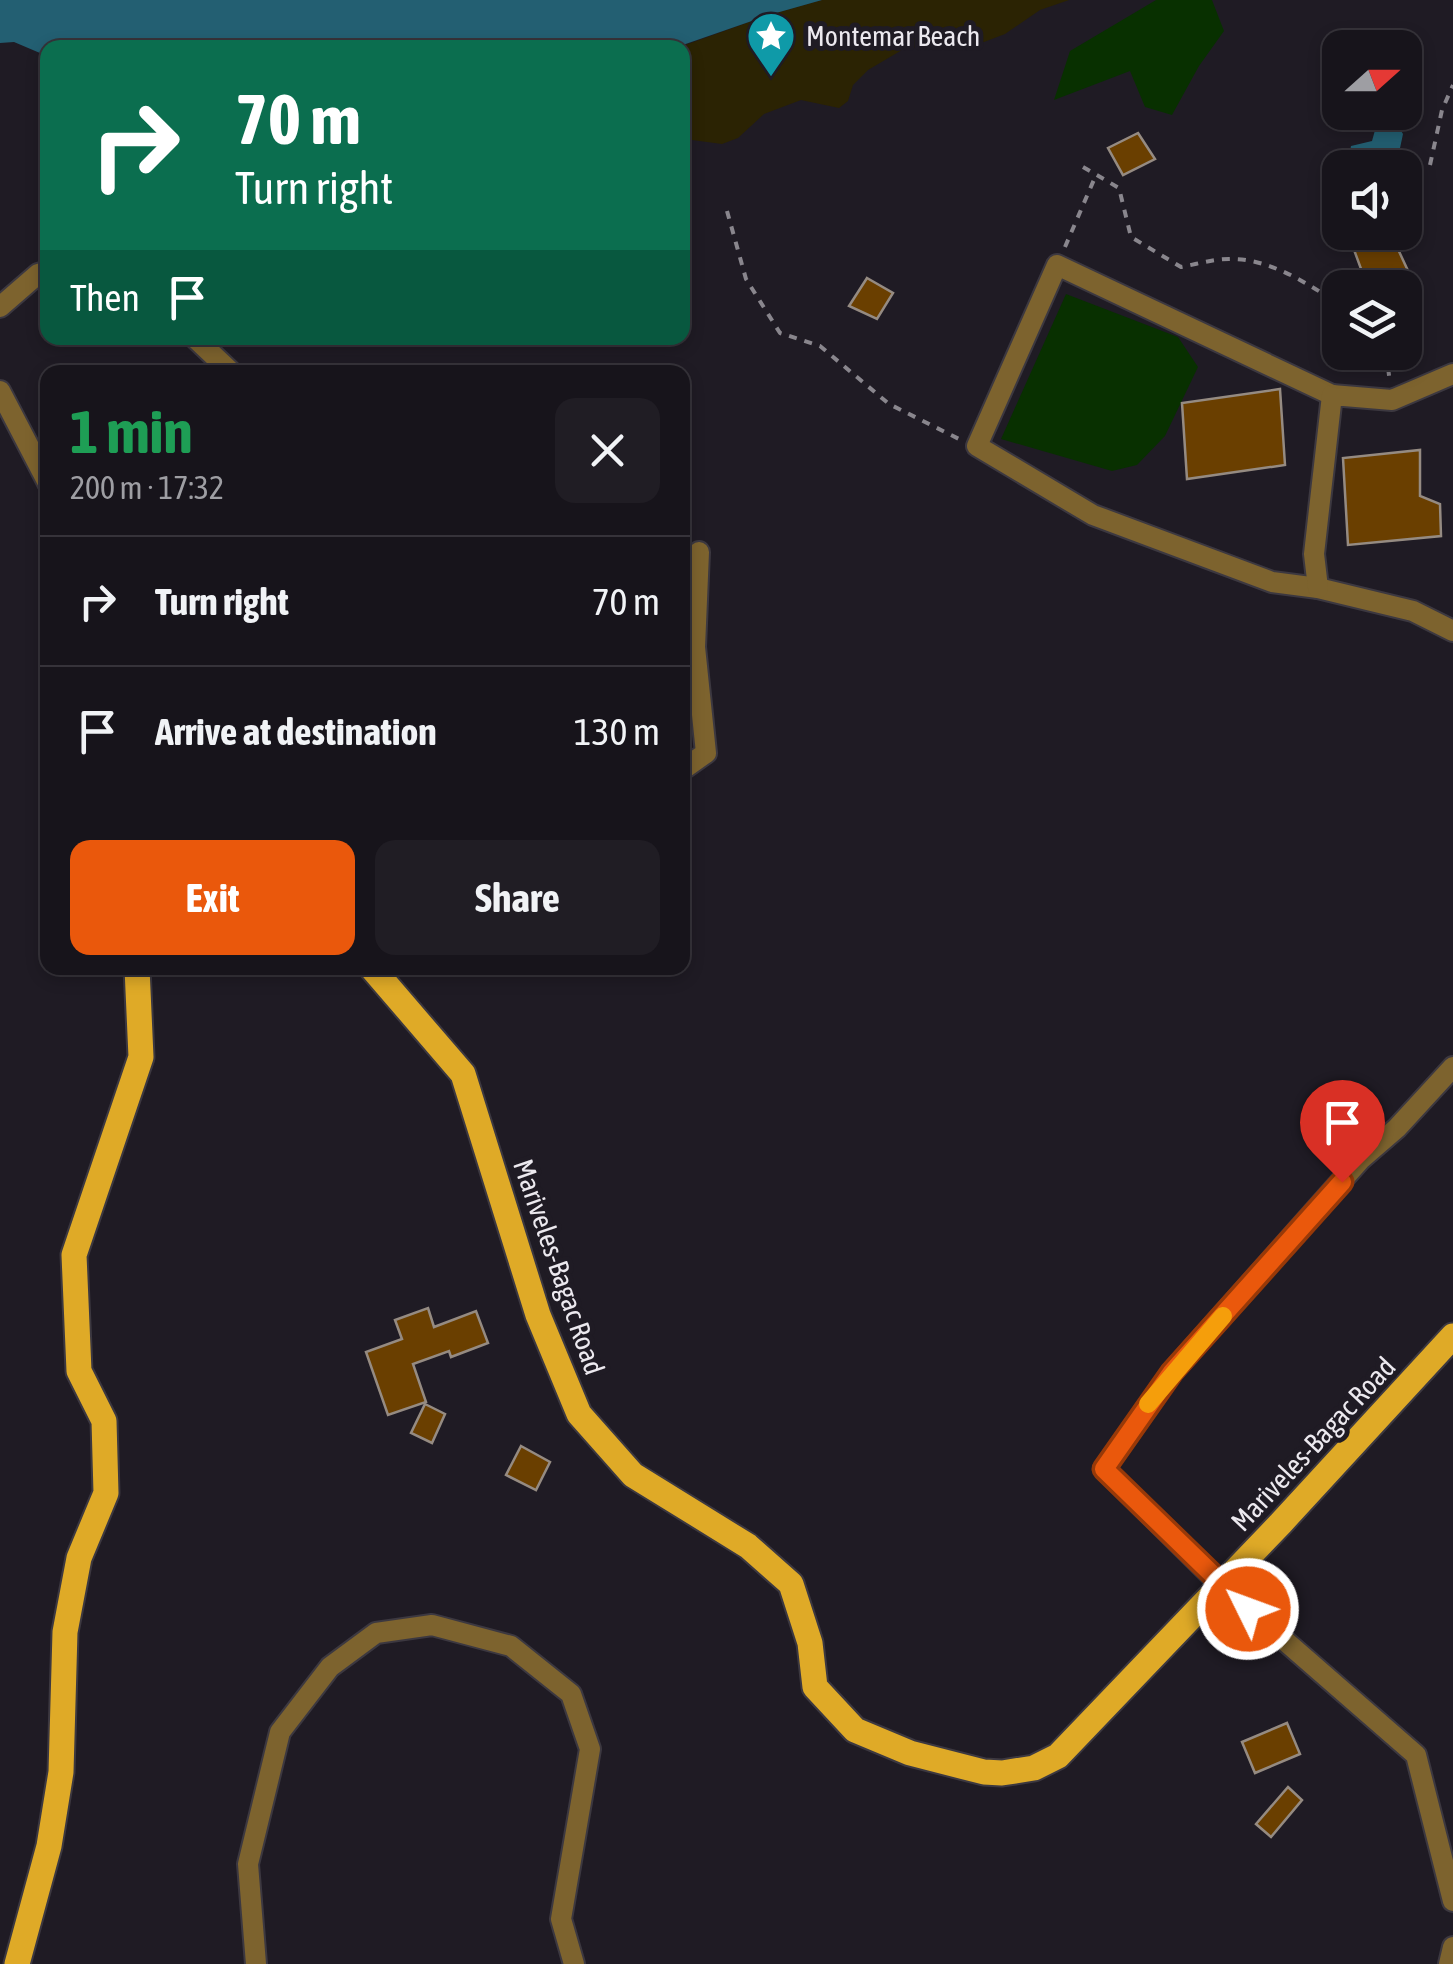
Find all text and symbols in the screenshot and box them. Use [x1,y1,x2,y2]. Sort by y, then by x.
place icon: Montemar Beach [745,10,797,78]
place label: Montemar Beach [806,20,980,52]
north arrow [1322,30,1422,130]
map controls [1322,30,1422,370]
text: 70 m [235,79,361,159]
icon: right [70,80,200,210]
button: sound [1322,150,1422,250]
text: Turn right [235,162,393,214]
icon: arrive [160,270,215,325]
button: layers [1322,270,1422,370]
text: Then [70,276,140,319]
text: 1 min [70,397,193,466]
button: close [555,398,660,503]
text: 200 m · 17:32 [70,469,224,506]
icon: right [70,574,125,629]
text: Turn right [155,580,289,623]
text: 70 m [592,580,660,623]
icon: arrive [70,704,125,759]
text: Arrive at destination [155,710,437,753]
text: 130 m [574,710,660,753]
button: Exit [70,840,355,955]
button: Share [375,840,660,955]
pin [1300,1080,1385,1183]
icon: arrive [1315,1095,1370,1150]
street label: Mariveles-Bagac Road [507,1155,611,1379]
street label: Mariveles-Bagac Road [1224,1351,1402,1537]
position arrow [1196,1557,1300,1661]

